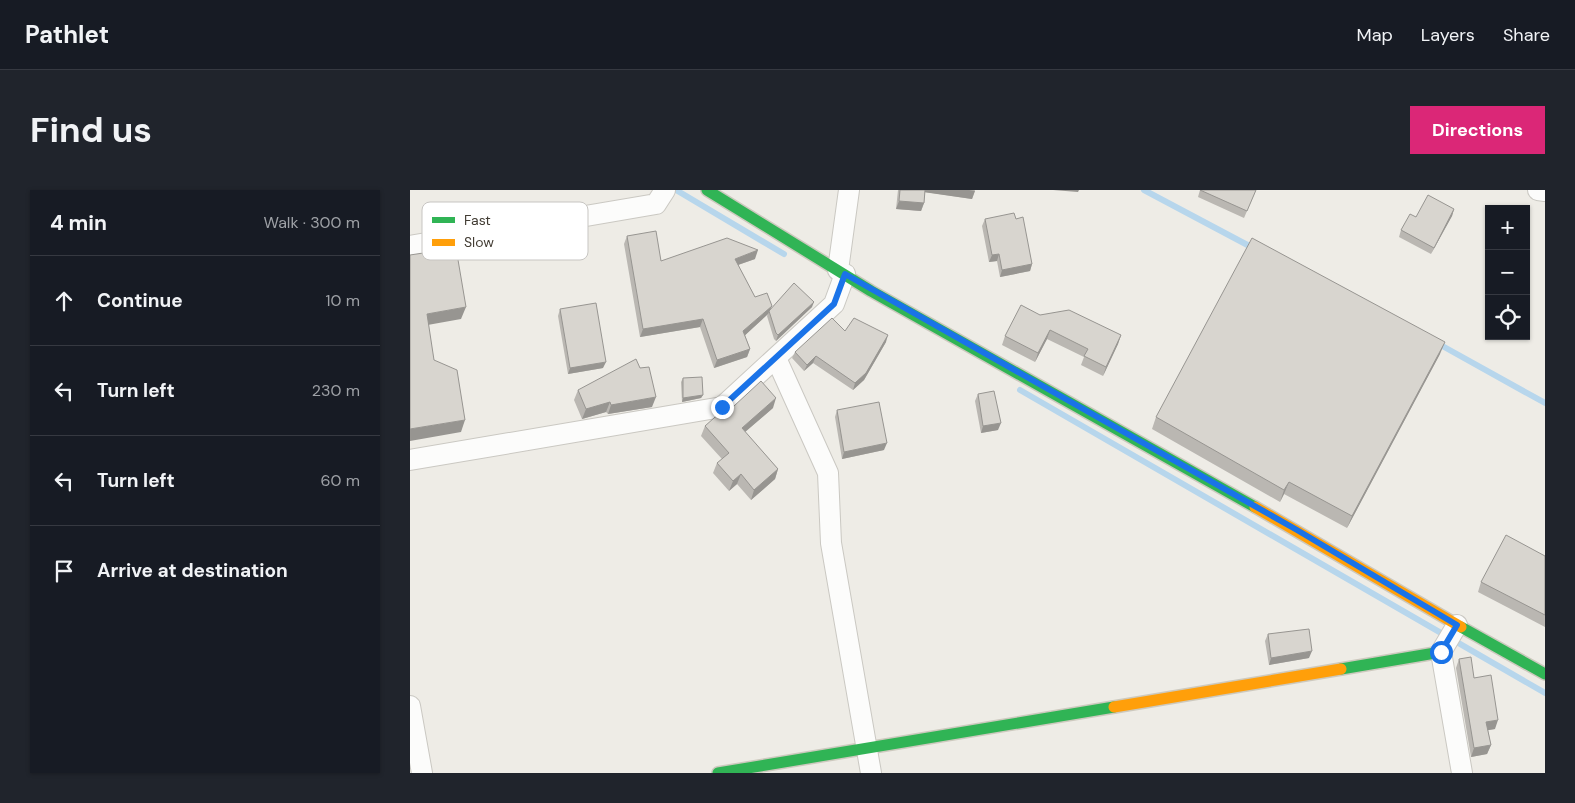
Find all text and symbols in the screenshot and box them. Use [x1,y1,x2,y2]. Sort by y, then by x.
text: Pathlet [25,19,109,50]
text: Map [1357,23,1393,47]
text: Layers [1421,23,1475,47]
text: Share [1503,23,1550,47]
button: Directions [1410,106,1545,154]
text: Find us [30,107,152,153]
legend [422,202,588,260]
map controls [1485,205,1530,340]
button: + [1485,205,1530,250]
text: 4 min [50,209,107,237]
text: Fast [464,211,491,229]
text: Walk · 300 m [263,212,360,233]
text: Slow [464,233,494,251]
button: − [1485,250,1530,295]
icon: ahead [50,287,78,315]
text: Continue [97,288,183,313]
text: 10 m [326,290,360,311]
button: locate [1485,295,1530,340]
icon: left [50,377,78,405]
text: Turn left [97,378,175,403]
text: 230 m [312,380,360,401]
route end [711,396,734,419]
icon: left [50,467,78,495]
text: Turn left [97,468,175,493]
text: 60 m [320,470,360,491]
icon: arrive [50,557,78,585]
text: Arrive at destination [97,558,288,583]
route start [1430,641,1453,664]

